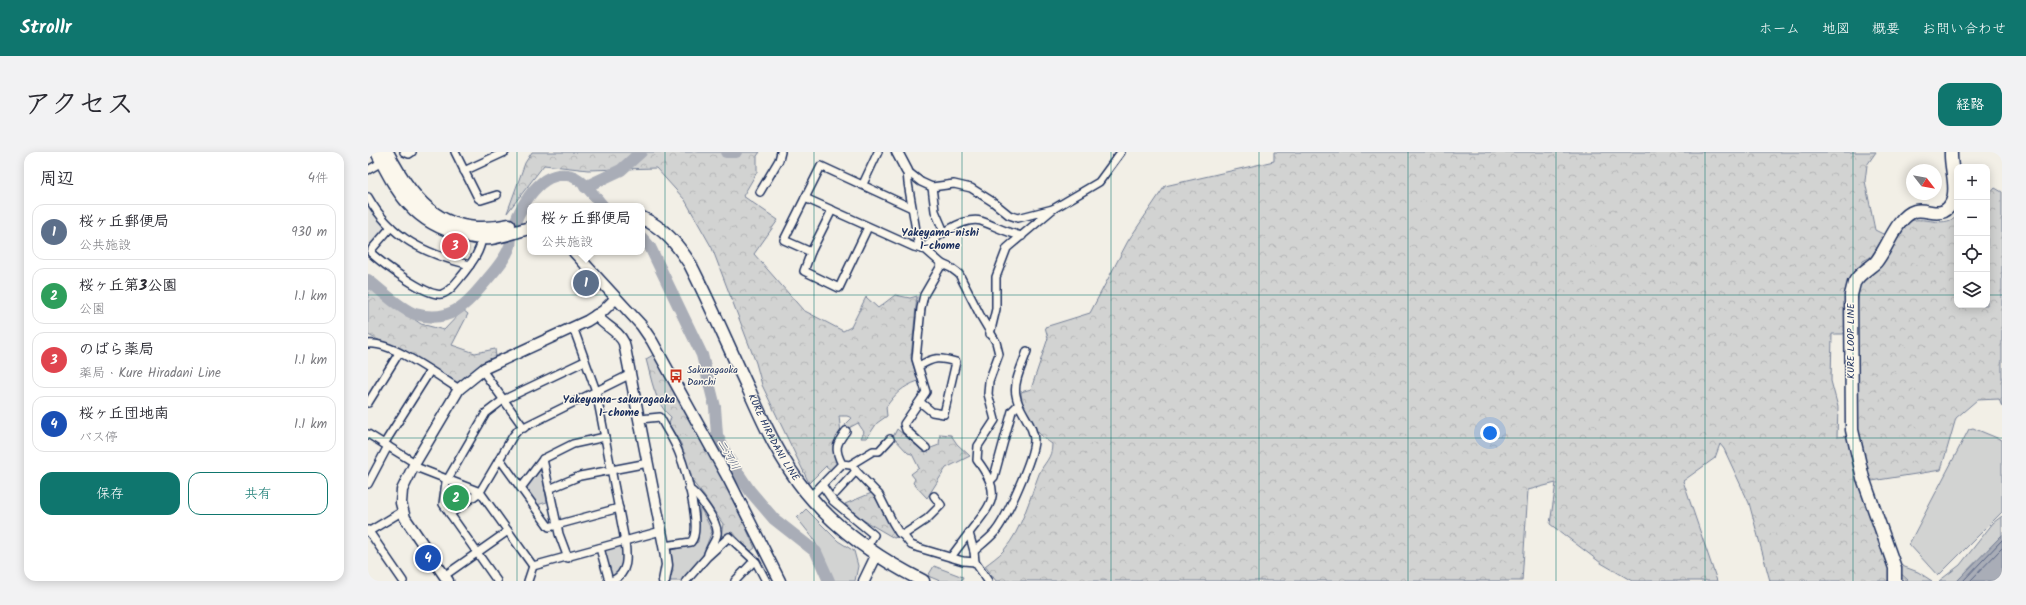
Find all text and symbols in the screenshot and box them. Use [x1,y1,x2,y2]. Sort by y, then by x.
text: Strollr [20,13,72,43]
text: ホーム [1759,18,1800,40]
text: 地図 [1822,18,1850,40]
text: 概要 [1872,18,1900,40]
text: お問い合わせ [1922,18,2006,40]
text: アクセス [24,83,134,128]
button: 経路 [1938,83,2002,126]
north arrow [1906,164,1942,200]
map controls [1954,164,1990,308]
button: + [1954,164,1990,200]
text: 周辺 [40,166,74,193]
text: 4件 [308,168,328,189]
button: − [1954,200,1990,236]
popup [527,203,645,255]
text: 桜ヶ丘郵便局 [541,207,631,231]
text: 桜ヶ丘郵便局 [79,210,169,234]
text: 1 [52,222,56,243]
text: 930 m [291,222,327,243]
district label: Yakeyama-nishi 1-chome [901,224,980,255]
pin: 3 [442,231,468,261]
text: 公共施設 [541,232,593,253]
text: 公共施設 [79,235,131,256]
button: locate [1954,236,1990,272]
pin: 1 [573,268,599,298]
button: layers [1954,272,1990,308]
text: 桜ヶ丘第3公園 [79,274,177,298]
text: 2 [50,286,58,307]
text: 1.1 km [294,286,327,307]
text: 公園 [79,299,105,320]
street label: KURE LOOP LINE [1843,302,1859,379]
text: のばら薬局 [79,338,154,362]
text: 3 [50,350,58,371]
text: 1.1 km [294,350,327,371]
place label: Sakuragaoka Danchi [687,362,738,390]
text: 薬局 · Kure Hiradani Line [79,363,221,384]
bus stop icon: Sakuragaoka Danchi [668,368,684,384]
district label: Yakeyama-sakuragaoka 1-chome [563,391,676,422]
street label: KURE HIRADANI LINE [744,391,804,485]
text: 桜ヶ丘団地南 [79,402,169,426]
text: 4 [50,414,58,435]
text: 1.1 km [294,414,327,435]
your location [1480,423,1500,443]
text: バス停 [79,427,118,448]
water label: 二河川 [712,436,744,474]
button: 保存 [40,472,180,515]
button: 共有 [188,472,328,515]
pin: 2 [443,483,469,513]
pin: 4 [415,543,441,573]

